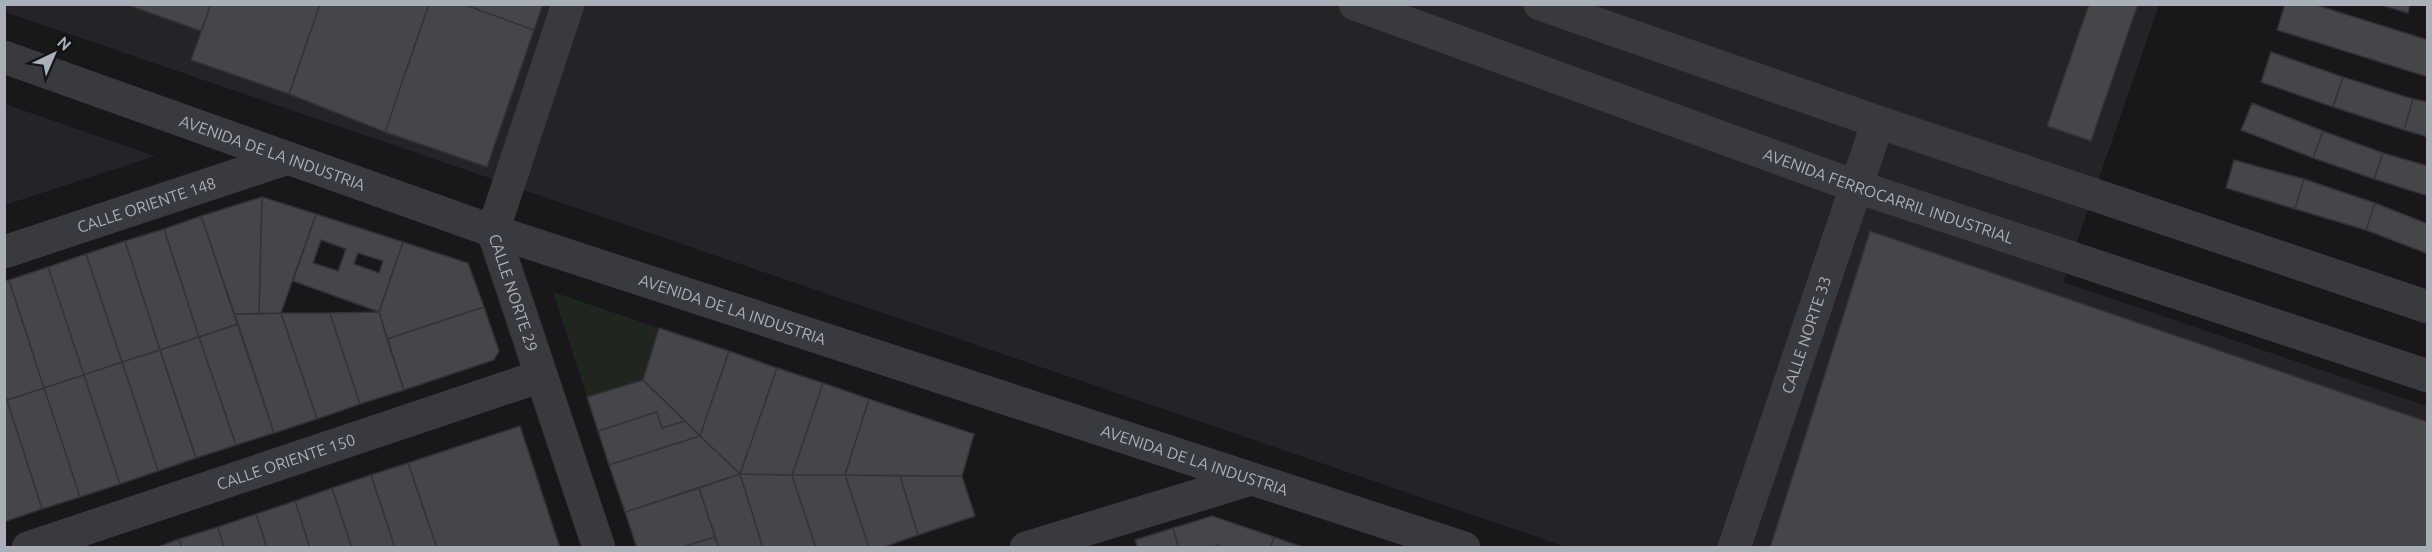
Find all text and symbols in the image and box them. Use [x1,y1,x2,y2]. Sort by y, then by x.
north arrow [24,24,84,84]
text: N [54,33,75,54]
street label: AVENIDA DE LA INDUSTRIA [177,111,368,194]
street label: AVENIDA FERROCARRIL INDUSTRIAL [1761,144,2016,247]
street label: CALLE ORIENTE 148 [75,174,218,236]
street label: CALLE NORTE 29 [486,231,542,354]
street label: AVENIDA DE LA INDUSTRIA [637,270,829,348]
street label: CALLE NORTE 33 [1778,274,1834,396]
street label: AVENIDA DE LA INDUSTRIA [1099,421,1291,499]
street label: CALLE ORIENTE 150 [214,430,358,493]

